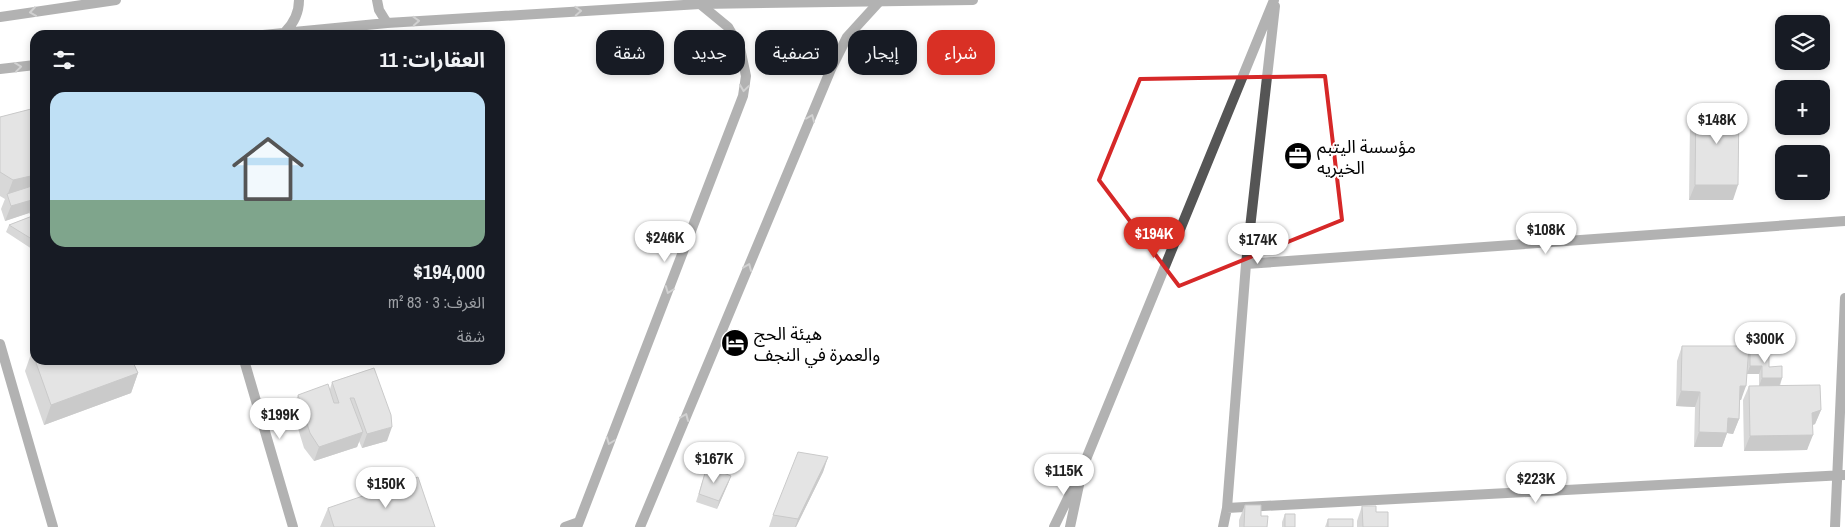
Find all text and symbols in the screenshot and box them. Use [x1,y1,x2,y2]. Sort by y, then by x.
one-way arrow [29,6,37,17]
one-way arrow [575,6,583,17]
one-way arrow [412,15,420,26]
map controls [1775,15,1830,200]
button: layers [1775,15,1830,70]
chip: شقة [596,30,664,75]
chip: جديد [674,30,745,75]
chip: تصفية [755,30,838,75]
chip: إيجار [848,30,917,75]
chip: شراء [927,30,995,75]
text: العقارات: 11 [380,45,485,74]
icon: filters [50,46,78,74]
one-way arrow [14,62,22,73]
button: + [1775,80,1830,135]
one-way arrow [739,85,750,93]
pin: $148K [1682,102,1752,145]
text: $148K [1698,108,1736,130]
one-way arrow [805,114,815,123]
icon: home [223,124,313,214]
place label: مؤسسة اليتبم الخيريه [1317,134,1416,180]
office icon: مؤسسة اليتبم الخيريه [1283,141,1313,171]
button: − [1775,145,1830,200]
pin: $108K [1511,212,1581,255]
pin: $194K [1119,216,1189,259]
text: $108K [1527,218,1565,240]
pin: $246K [630,220,700,263]
text: $194K [1135,222,1173,244]
pin: $174K [1223,222,1293,265]
text: $246K [646,226,684,248]
text: $174K [1239,228,1277,250]
text: $194,000 [413,257,485,286]
one-way arrow [743,264,753,272]
one-way arrow [664,285,674,293]
text: الغرف: 3 · 83 m² [388,291,485,313]
place label: هيئة الحج والعمرة في النجف [754,321,880,368]
pin: $300K [1730,322,1800,364]
text: شقة [457,325,485,347]
text: $300K [1746,327,1784,349]
hotel icon: هيئة الحج والعمرة في النجف [720,328,750,358]
pin: $199K [245,398,315,440]
text: $199K [261,403,299,425]
one-way arrow [679,413,690,422]
one-way arrow [606,436,616,445]
pin: $167K [679,442,749,484]
text: $167K [695,447,733,469]
pin: $115K [1029,454,1099,496]
text: $115K [1045,459,1083,481]
pin: $223K [1501,462,1571,504]
pin: $150K [351,466,421,509]
text: $223K [1517,467,1555,489]
text: $150K [367,472,405,494]

